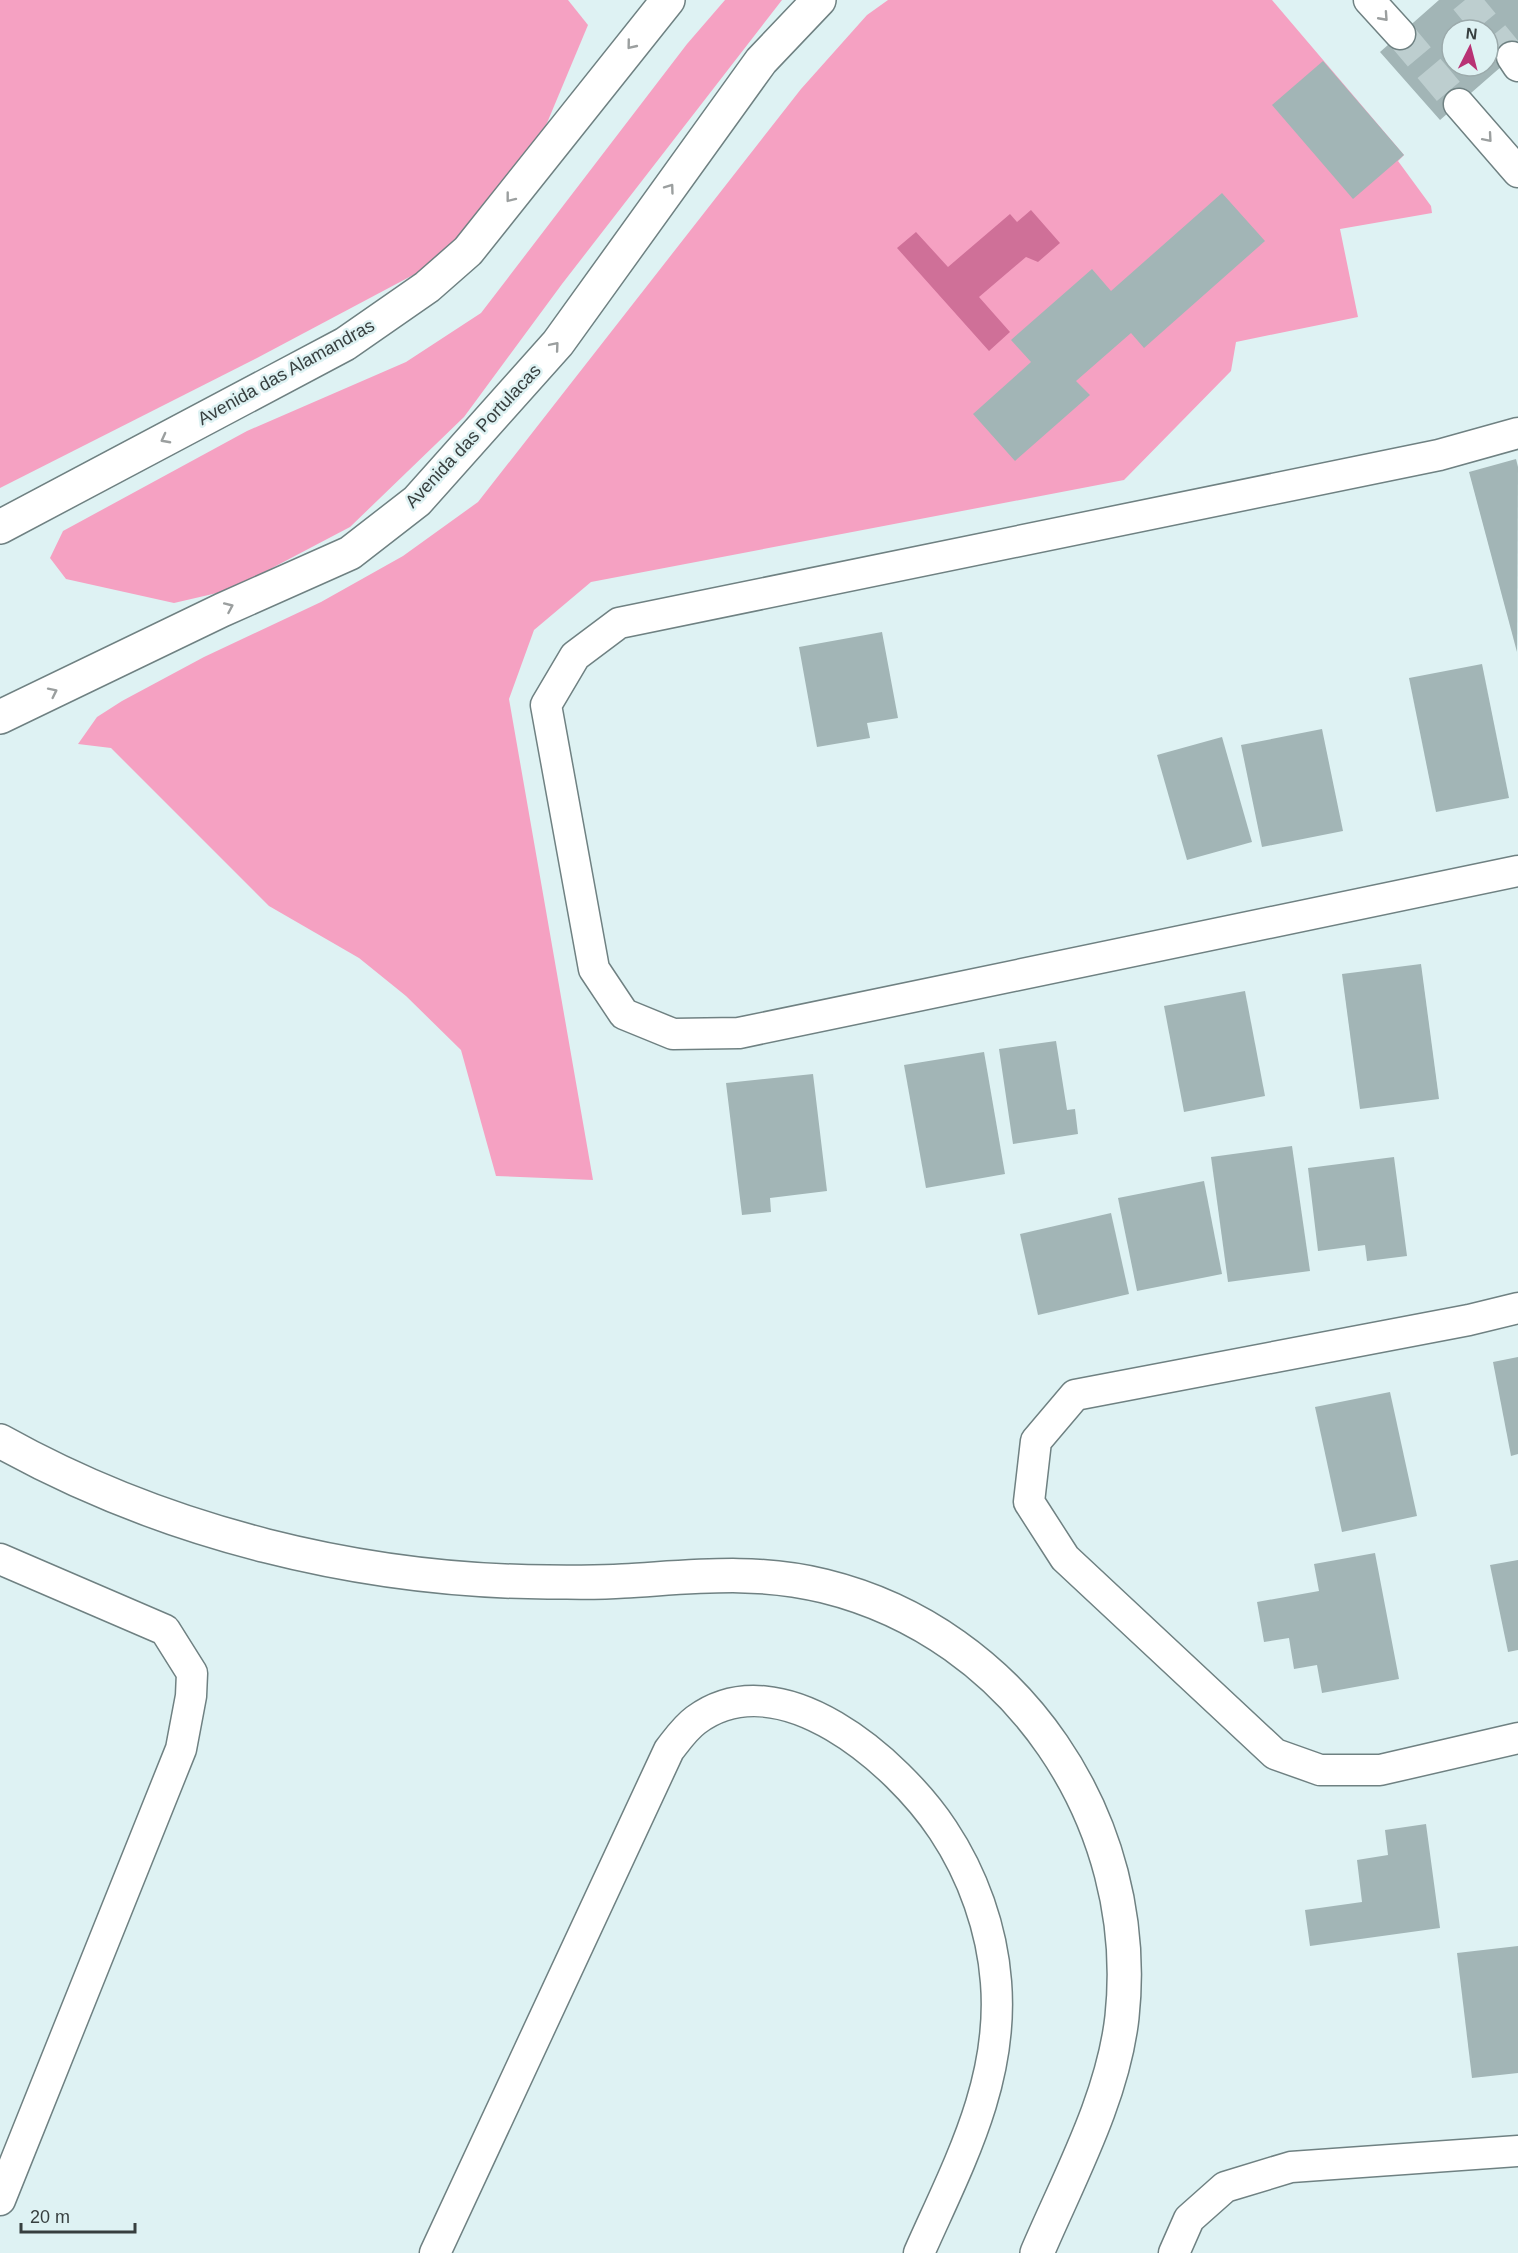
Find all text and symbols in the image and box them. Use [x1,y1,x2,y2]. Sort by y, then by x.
one-way arrow [1377,10,1388,21]
north arrow [1440,18,1500,78]
text: N [1465,25,1478,43]
one-way arrow [627,38,638,49]
one-way arrow [1481,131,1492,142]
one-way arrow [663,183,674,194]
one-way arrow [507,191,518,202]
street label: Avenida das Alamandras [194,315,378,429]
one-way arrow [548,341,559,352]
street label: Avenida das Portulacas [401,360,545,512]
one-way arrow [160,432,171,443]
one-way arrow [222,603,233,615]
one-way arrow [46,687,57,699]
scale bar [21,2196,135,2234]
text: 20 m [30,2207,70,2227]

